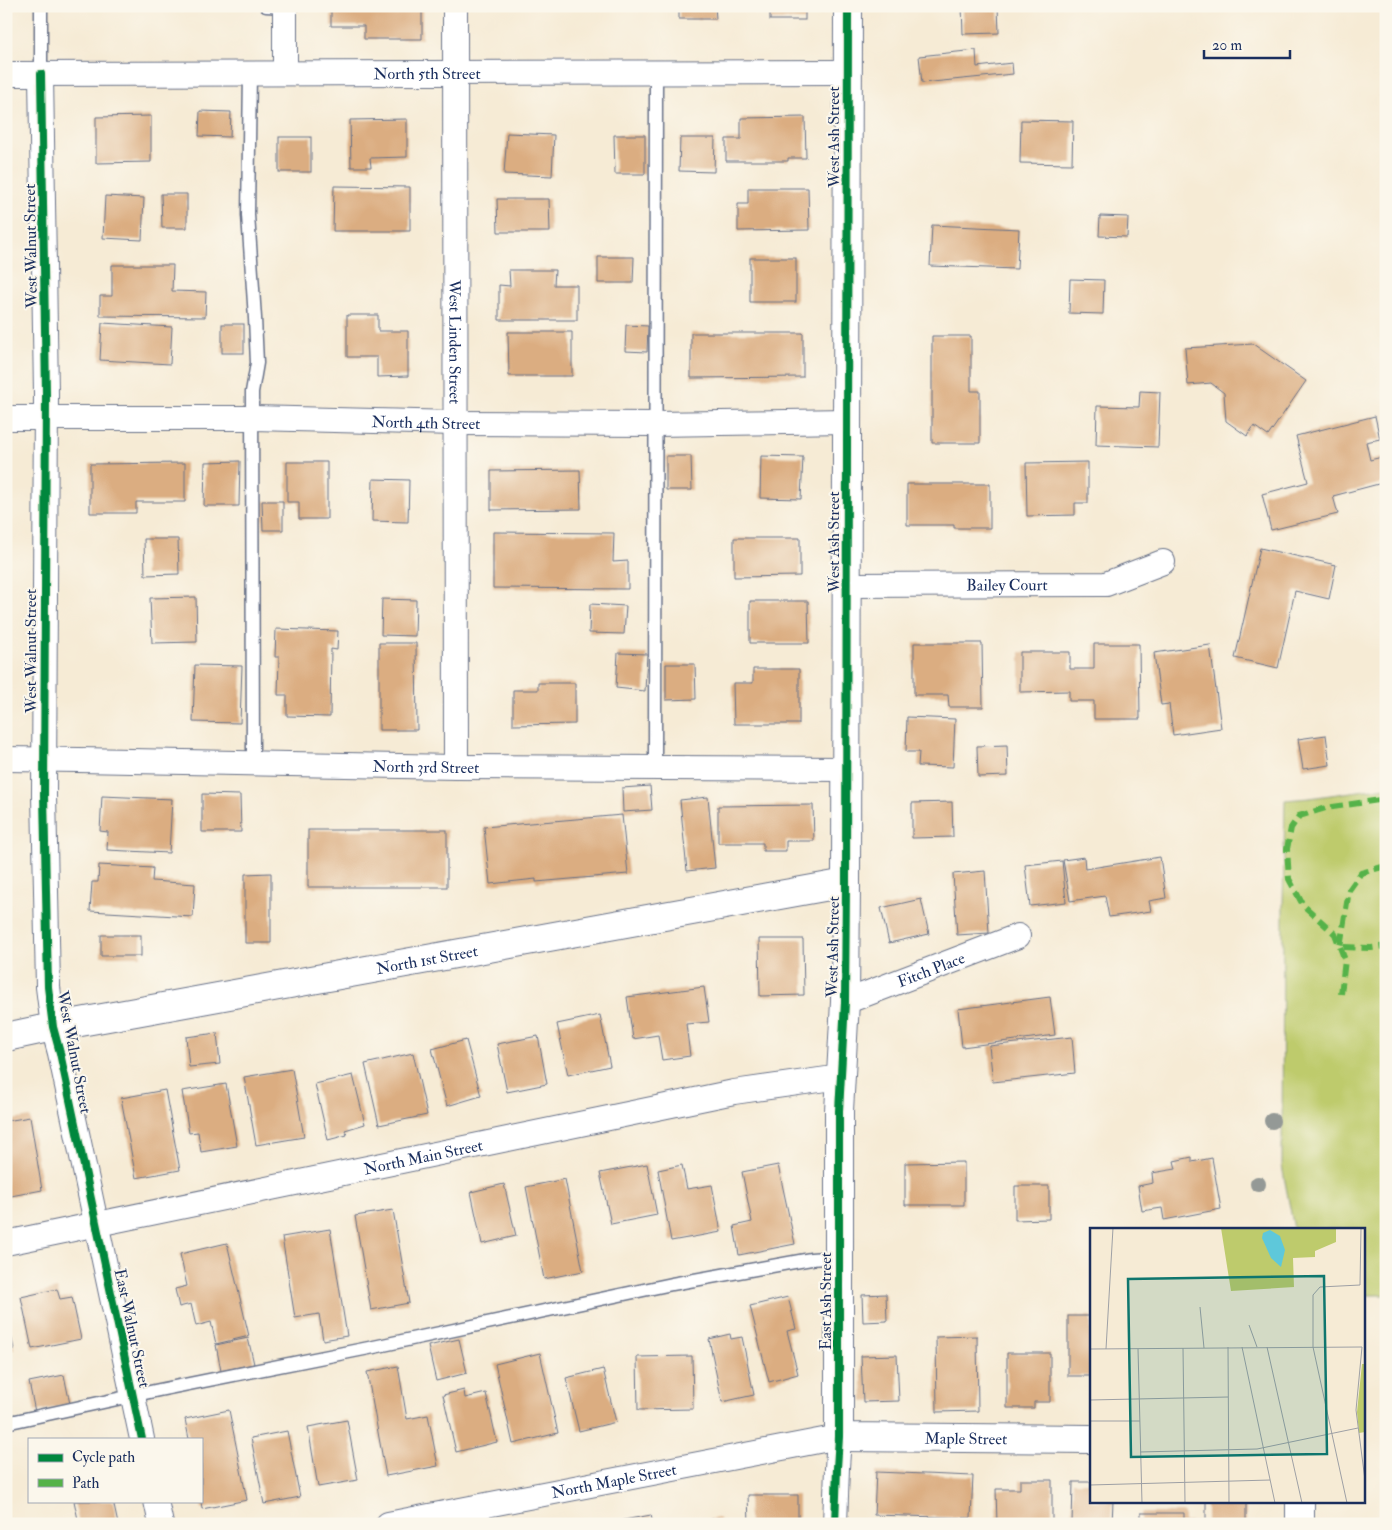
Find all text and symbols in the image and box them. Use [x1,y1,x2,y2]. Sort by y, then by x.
scale bar [1204,28,1291,60]
text: 20 m [1212,36,1242,55]
street label: North 5th Street [373,64,481,84]
street label: West Ash Street [824,86,844,189]
street label: West Walnut Street [20,184,42,309]
street label: West Linden Street [444,279,465,404]
street label: North 4th Street [371,412,480,434]
street label: West Ash Street [824,491,844,594]
street label: Bailey Court [966,575,1048,596]
street label: West Walnut Street [21,589,41,714]
street label: North 3rd Street [373,756,479,778]
street label: West Ash Street [822,896,844,999]
street label: North 1st Street [375,941,479,979]
street label: Fitch Place [895,948,968,992]
street label: West Walnut Street [52,988,96,1115]
street label: North Main Street [362,1135,485,1180]
inset map [1090,1228,1364,1502]
street label: East Ash Street [816,1252,836,1350]
street label: East Walnut Street [110,1267,154,1390]
street label: Maple Street [924,1429,1007,1450]
legend [28,1438,202,1502]
text: Cycle path [72,1448,135,1468]
street label: North Maple Street [550,1460,678,1503]
text: Path [72,1474,99,1493]

